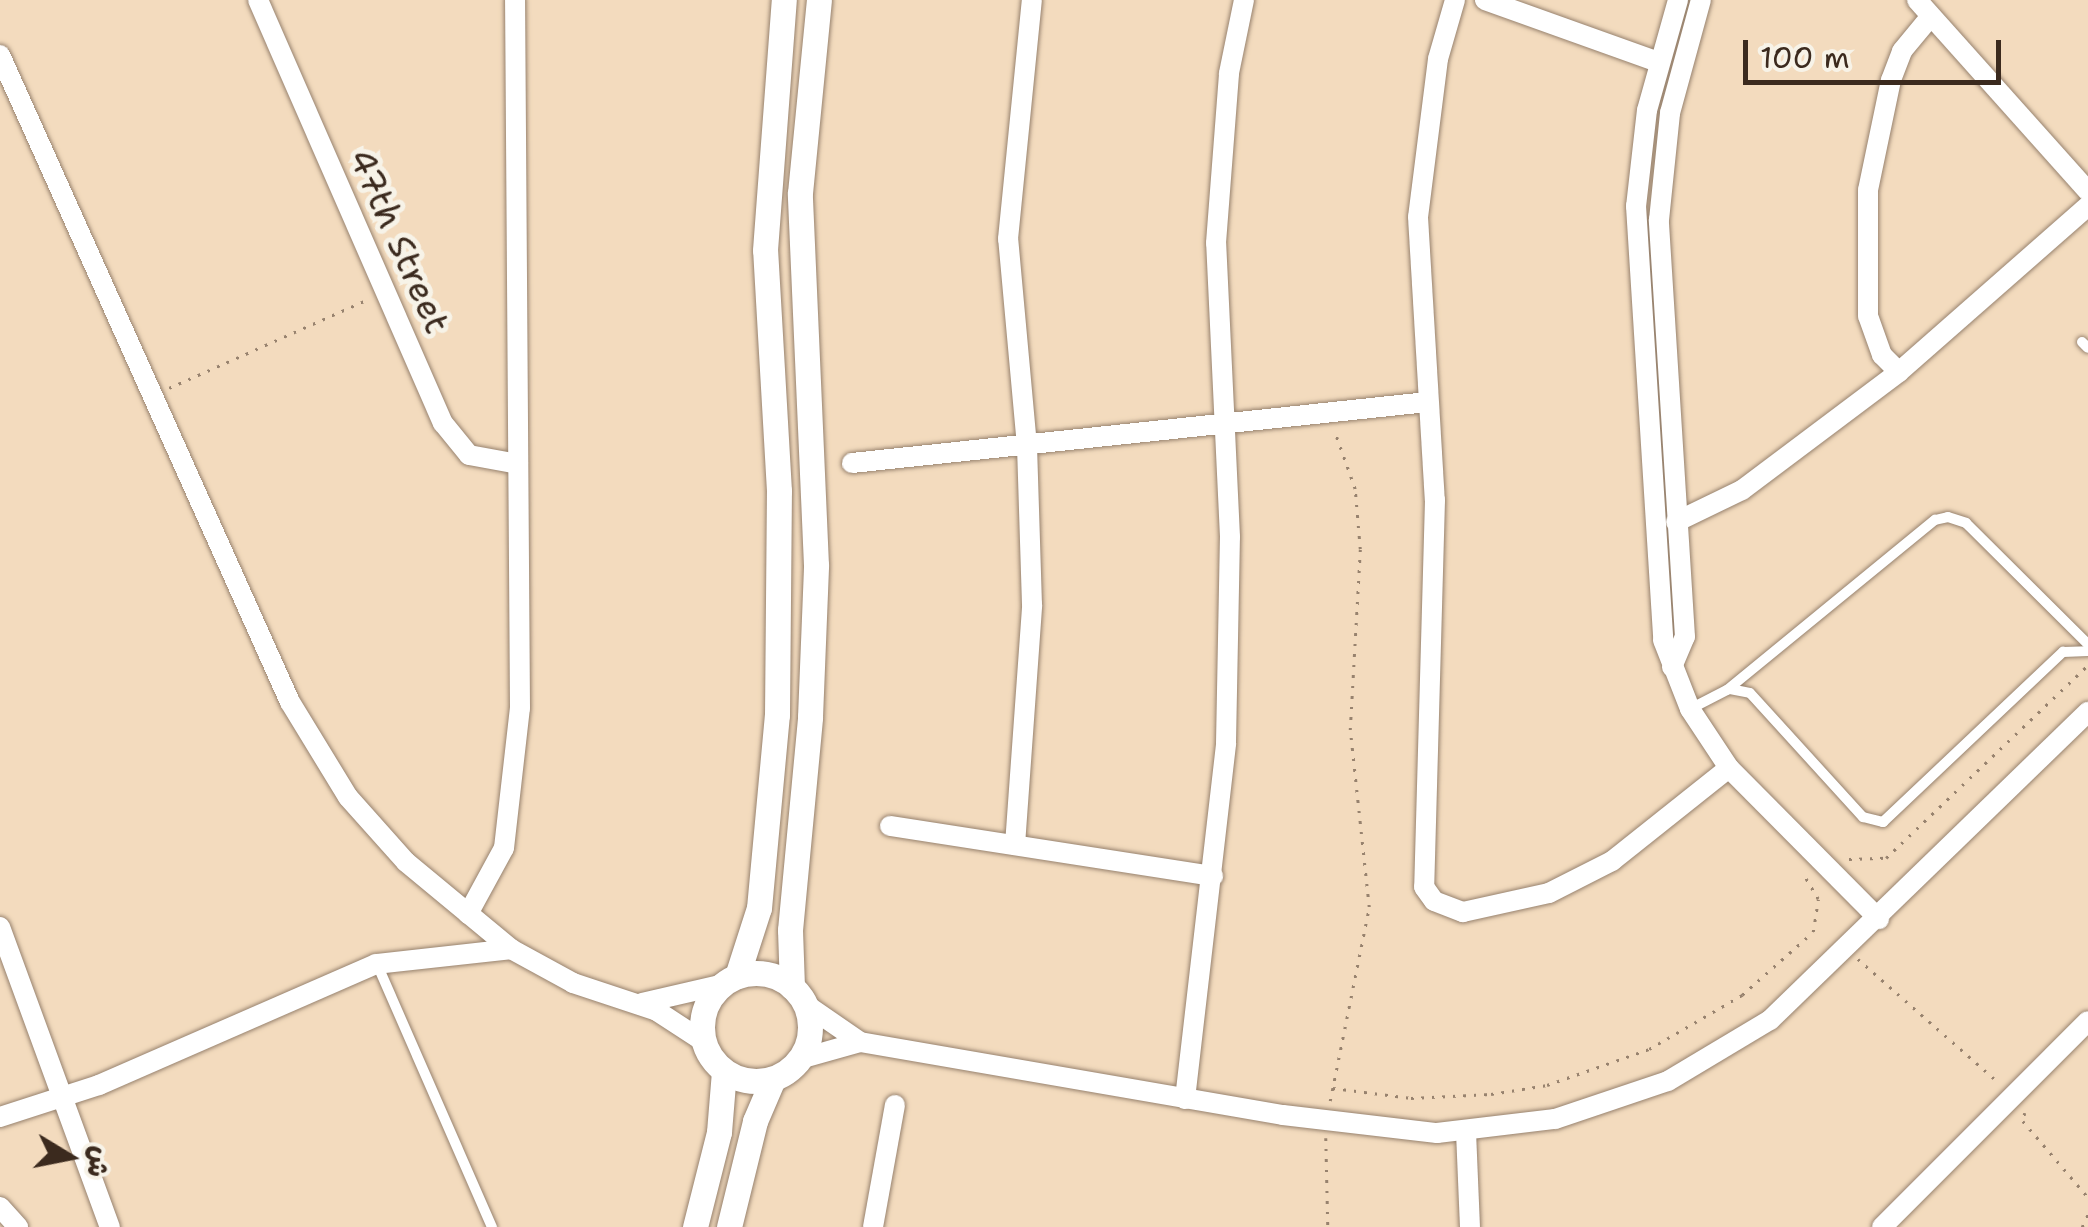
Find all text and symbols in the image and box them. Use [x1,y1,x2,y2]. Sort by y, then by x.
scale bar [1748,20,2006,82]
text: 100 m [1760,37,1850,78]
street label: 47th Street [340,142,458,340]
north arrow [20,1107,120,1207]
text: ش [78,1144,121,1181]

